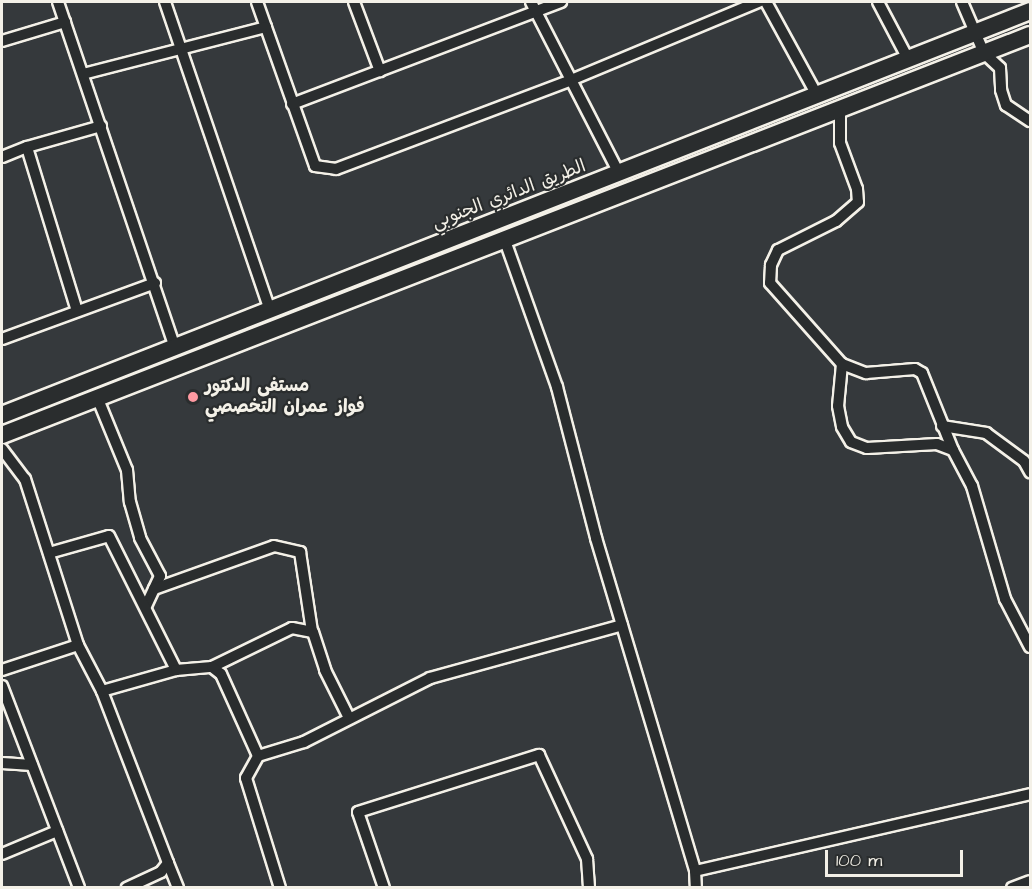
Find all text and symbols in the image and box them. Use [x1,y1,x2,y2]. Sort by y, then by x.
street label: الطريق الدائري الجنوبي [429,156,589,234]
place label: مستفى الدكتور فواز عمران التخصصي [205,376,365,418]
marker: مستفى الدكتور فواز عمران التخصصي [186,390,200,404]
scale bar [828,838,966,876]
text: 100 m [836,848,882,873]

